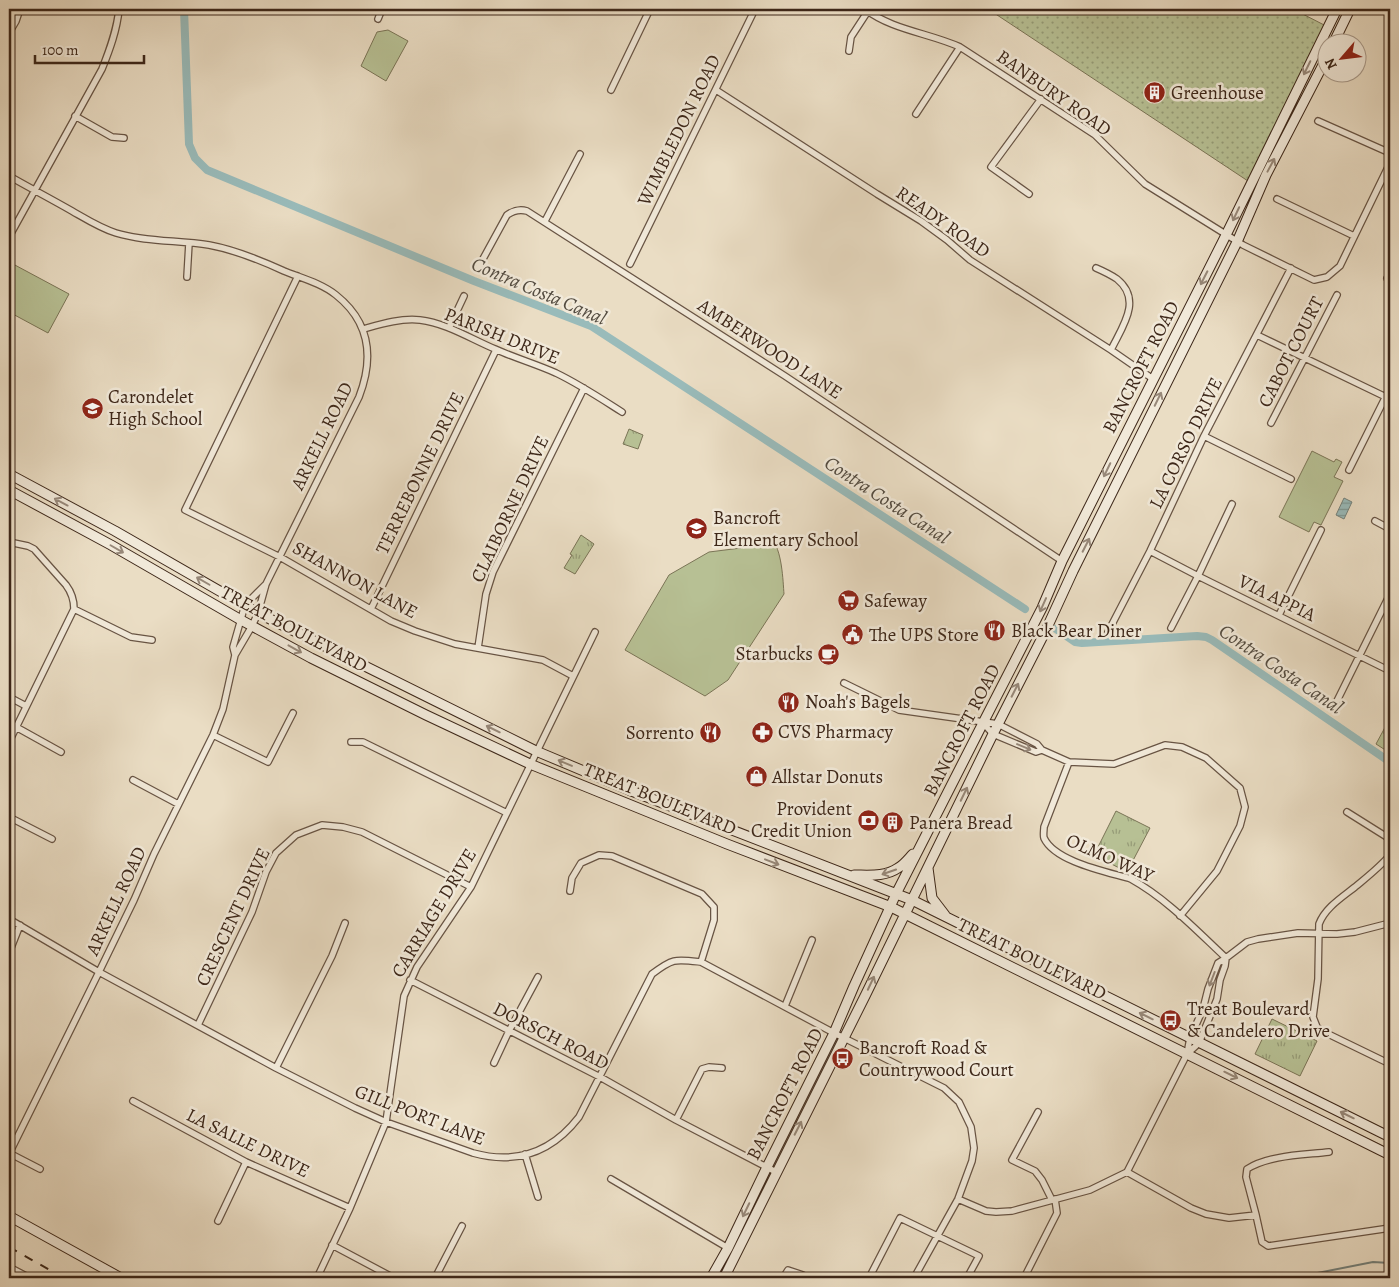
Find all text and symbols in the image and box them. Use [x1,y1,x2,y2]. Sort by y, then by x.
scale bar [35,32,144,64]
north arrow [1316,32,1366,82]
text: 100 m [42,40,79,60]
street label: BANBURY ROAD [991,44,1117,142]
street label: WIMBLEDON ROAD [631,50,727,211]
text: N [1320,55,1342,73]
one-way arrow [1302,60,1312,75]
place label: Greenhouse [1171,80,1264,106]
building icon: Greenhouse [1143,81,1167,105]
one-way arrow [1267,158,1276,173]
street label: READY ROAD [891,180,995,264]
one-way arrow [1231,206,1240,221]
water label: Contra Costa Canal [467,250,611,332]
one-way arrow [1199,271,1209,286]
street label: AMBERWOOD LANE [692,292,847,406]
street label: CABOT COURT [1252,292,1330,412]
street label: BANCROFT ROAD [1096,296,1186,438]
street label: PARISH DRIVE [440,301,564,371]
street label: LA CORSO DRIVE [1143,373,1229,513]
street label: ARKELL ROAD [284,378,359,495]
place label: Carondelet High School [108,384,203,432]
street label: TERREBONNE DRIVE [369,388,471,558]
one-way arrow [1154,392,1164,407]
school or university icon: Carondelet High School [80,396,104,420]
street label: CLAIBORNE DRIVE [465,431,555,587]
water label: Contra Costa Canal [819,449,955,551]
one-way arrow [1102,462,1111,477]
one-way arrow [53,497,68,507]
place label: Bancroft Elementary School [713,505,859,553]
school or university icon: Bancroft Elementary School [685,517,709,541]
street label: SHANNON LANE [288,535,422,625]
one-way arrow [1081,537,1091,552]
one-way arrow [109,544,123,554]
street label: VIA APPIA [1233,568,1321,628]
one-way arrow [195,576,210,586]
street label: TREAT BOULEVARD [216,579,372,679]
place label: Safeway [864,588,928,614]
supermarket icon: Safeway [836,589,860,613]
one-way arrow [1038,597,1048,612]
water label: Contra Costa Canal [1214,617,1348,721]
place label: Black Bear Diner [1011,618,1142,644]
restaurant icon: Black Bear Diner [983,619,1007,643]
place label: The UPS Store [869,622,979,648]
public building icon: The UPS Store [841,623,865,647]
place label: Starbucks [735,641,813,667]
cafe icon: Starbucks [817,642,841,666]
one-way arrow [287,645,302,654]
street label: BANCROFT ROAD [917,659,1007,801]
one-way arrow [1010,683,1020,698]
place label: Noah's Bagels [805,689,910,715]
restaurant icon: Noah's Bagels [777,690,801,714]
place label: CVS Pharmacy [778,719,893,745]
place label: Sorrento [626,720,694,746]
pharmacy icon: CVS Pharmacy [750,720,774,744]
restaurant icon: Sorrento [698,721,722,745]
one-way arrow [485,724,500,734]
one-way arrow [1016,743,1031,752]
street label: TREAT BOULEVARD [580,756,740,842]
one-way arrow [558,757,573,767]
place label: Allstar Donuts [771,764,883,790]
shop icon: Allstar Donuts [744,765,768,789]
one-way arrow [959,786,969,801]
place label: Provident Credit Union [751,796,852,844]
bank icon: Provident Credit Union [856,808,880,832]
place label: Panera Bread [909,810,1013,836]
building icon: Panera Bread [881,811,905,835]
street label: OLMO WAY [1062,827,1159,889]
street label: ARKELL ROAD [79,842,153,961]
street label: CRESCENT DRIVE [190,844,276,990]
street label: CARRIAGE DRIVE [385,844,483,982]
one-way arrow [765,858,780,867]
one-way arrow [881,867,897,877]
street label: TREAT BOULEVARD [953,912,1111,1006]
one-way arrow [1207,970,1216,986]
one-way arrow [867,976,877,991]
street label: DORSCH ROAD [489,996,613,1076]
place label: Treat Boulevard & Candelero Drive [1187,996,1330,1044]
bus stop icon: Treat Boulevard & Candelero Drive [1159,1008,1183,1032]
one-way arrow [1139,1011,1154,1020]
street label: BANCROFT ROAD [740,1023,830,1165]
place label: Bancroft Road & Countrywood Court [859,1035,1014,1083]
bus stop icon: Bancroft Road & Countrywood Court [831,1047,855,1071]
one-way arrow [1223,1070,1238,1080]
street label: GILL PORT LANE [351,1078,489,1152]
street label: LA SALLE DRIVE [182,1102,314,1184]
one-way arrow [1339,1110,1354,1120]
one-way arrow [794,1121,803,1136]
one-way arrow [741,1203,751,1218]

